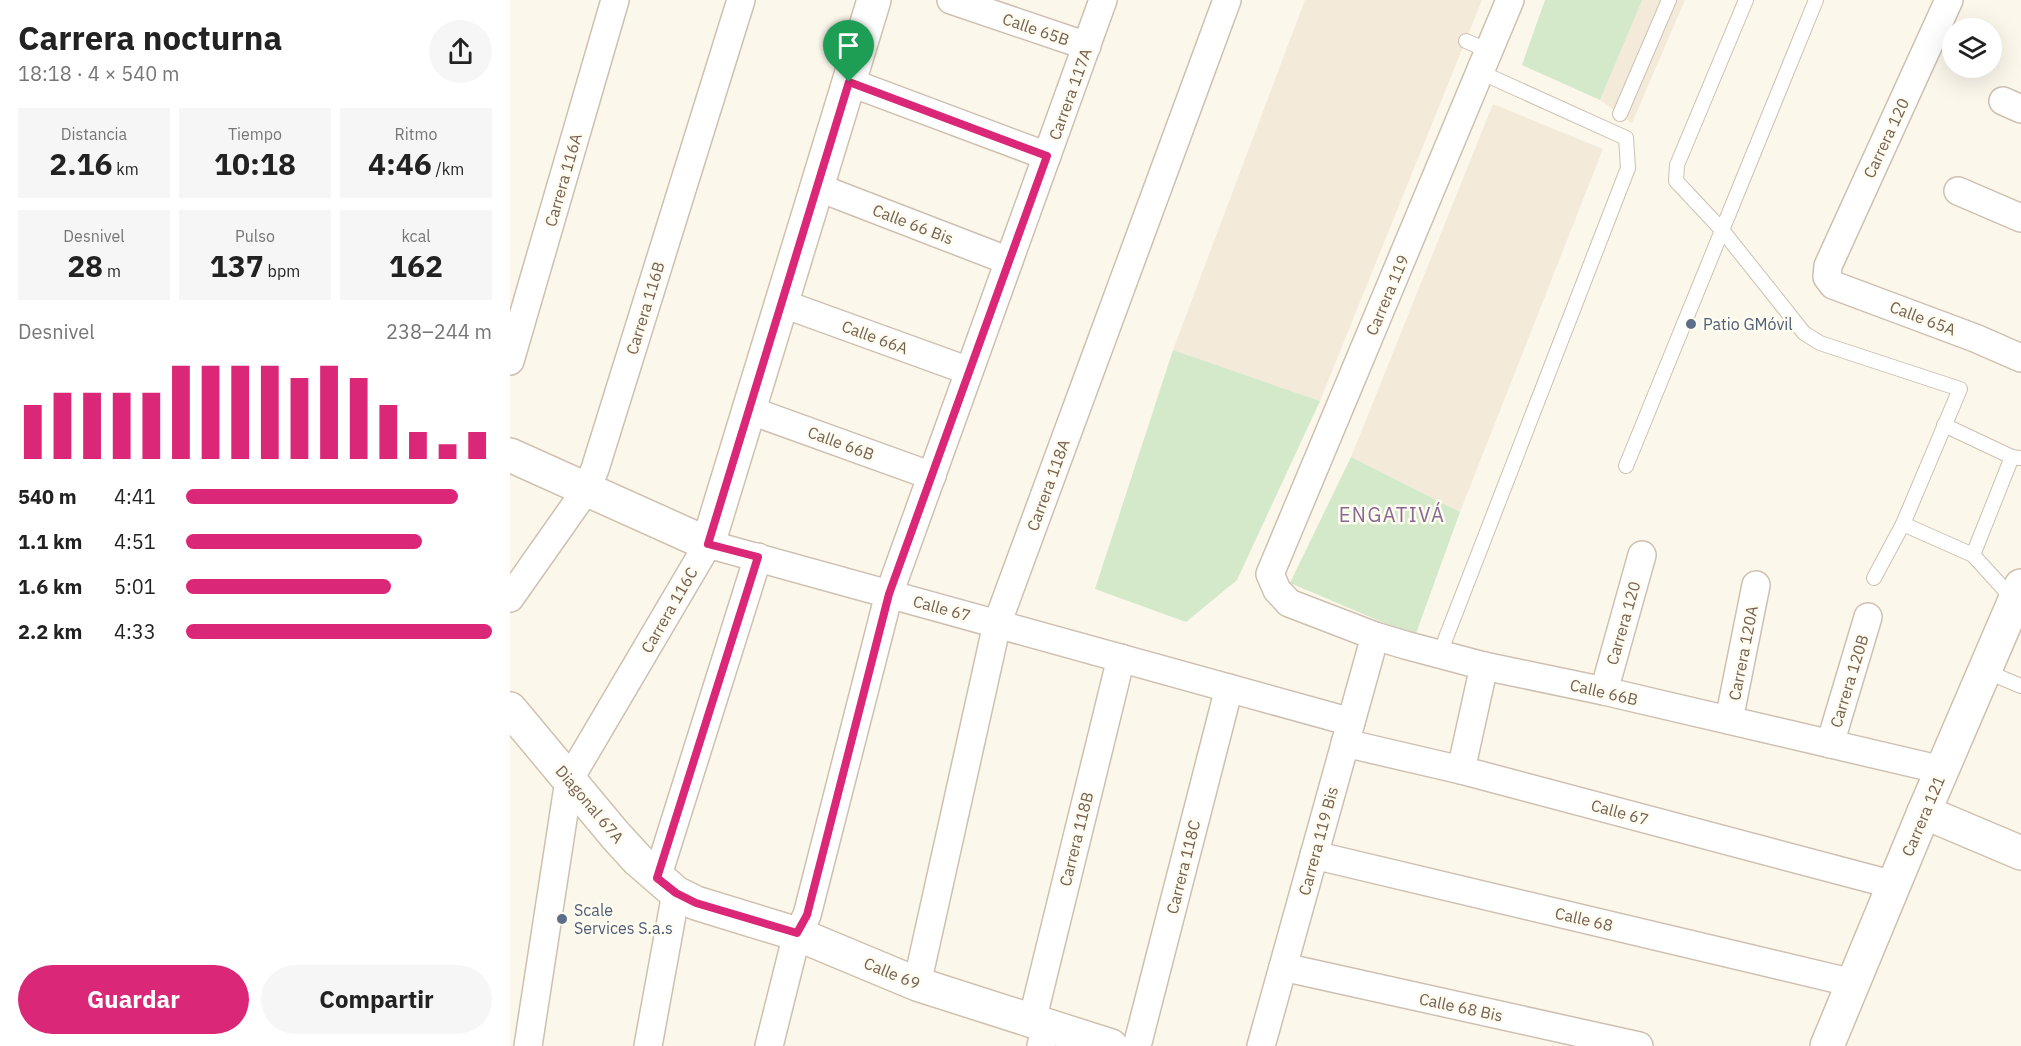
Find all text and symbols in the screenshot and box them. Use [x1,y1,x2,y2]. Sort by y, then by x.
street label: Calle 65B [1000,8,1072,50]
text: Carrera nocturna [18,16,282,59]
map controls [1942,18,2002,78]
button: layers [1942,18,2002,78]
button: share [429,20,492,83]
pin [823,20,874,82]
icon: arrive [832,29,865,62]
street label: Carrera 117A [1044,45,1096,143]
text: 18:18 · 4 × 540 m [18,60,179,87]
street label: Carrera 120 [1859,95,1913,181]
text: Distancia [61,124,127,144]
text: Tiempo [228,124,282,144]
text: Ritmo [395,124,437,144]
street label: Carrera 116A [540,131,586,229]
text: 2.16 [49,144,113,183]
text: 10:18 [214,144,296,183]
text: 4:46 [368,144,432,183]
text: km [113,159,139,179]
text: /km [432,159,464,179]
street label: Calle 66 Bis [870,199,956,249]
text: Desnivel [63,226,125,246]
text: Pulso [235,226,275,246]
text: kcal [401,226,431,246]
text: 28 [67,246,103,285]
text: 137 [210,246,264,285]
text: 162 [389,246,443,285]
street label: Carrera 119 [1361,252,1413,338]
street label: Carrera 116B [621,259,669,357]
text: m [103,261,121,281]
text: bpm [264,261,300,281]
street label: Calle 65A [1887,296,1959,340]
place label: Patio GMóvil [1703,314,1793,334]
street label: Calle 66A [839,316,911,358]
marker: Patio GMóvil [1684,317,1698,331]
text: Desnivel [18,318,95,345]
text: 238–244 m [386,318,492,345]
street label: Calle 66B [805,422,877,464]
street label: Carrera 118A [1022,436,1074,534]
text: 540 m [18,483,77,510]
text: 4:41 [114,483,156,510]
district label: ENGATIVÁ [1339,501,1445,528]
text: 1.1 km [18,528,82,555]
text: 4:51 [114,528,156,555]
street label: Carrera 116C [636,563,702,656]
text: 1.6 km [18,573,82,600]
text: 5:01 [114,573,156,600]
street label: Carrera 120 [1602,579,1644,667]
street label: Calle 67 [911,591,973,625]
street label: Carrera 120A [1724,604,1762,702]
text: 2.2 km [18,618,82,645]
text: 4:33 [114,618,156,645]
street label: Carrera 120B [1825,632,1873,730]
street label: Calle 66B [1568,674,1640,710]
street label: Diagonal 67A [552,761,628,847]
street label: Carrera 121 [1897,773,1949,859]
street label: Carrera 119 Bis [1294,784,1342,898]
street label: Carrera 118B [1055,790,1097,888]
street label: Calle 67 [1589,795,1651,829]
street label: Carrera 118C [1162,818,1204,916]
place label: Scale Services S.a.s [574,900,673,938]
street label: Calle 68 [1553,903,1615,935]
marker: Scale Services S.a.s [555,912,569,926]
street label: Calle 69 [861,953,923,993]
button: Guardar [18,965,249,1034]
button: Compartir [261,965,492,1034]
street label: Calle 68 Bis [1417,988,1505,1026]

